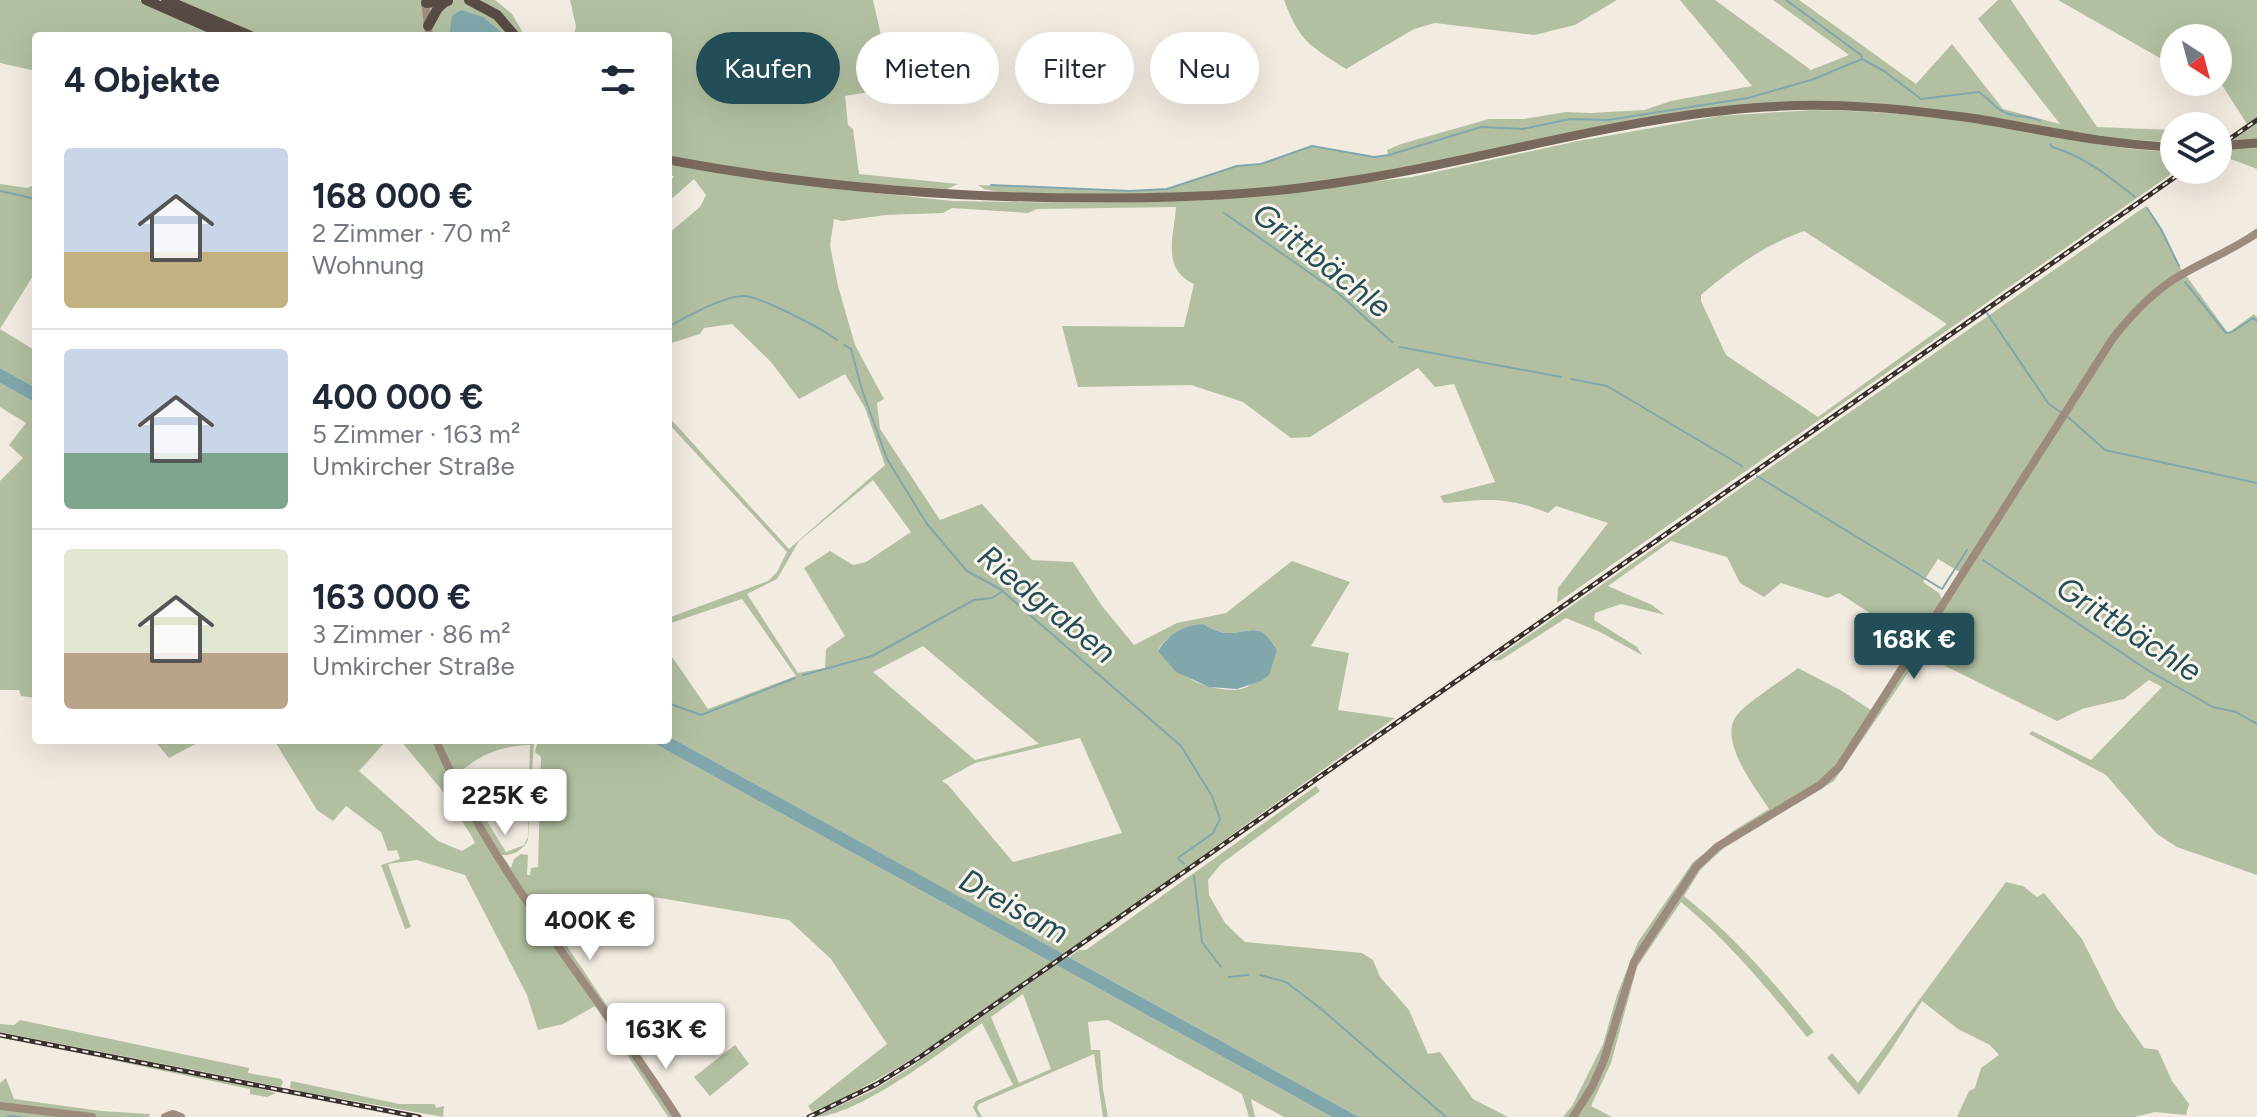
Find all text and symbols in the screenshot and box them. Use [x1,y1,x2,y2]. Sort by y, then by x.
north arrow [2160,24,2232,96]
map controls [2160,24,2232,184]
chip: Kaufen [696,32,840,104]
chip: Mieten [856,32,999,104]
chip: Filter [1015,32,1134,104]
chip: Neu [1150,32,1259,104]
icon: filters [596,58,640,102]
text: 4 Objekte [64,60,220,101]
button: layers [2160,112,2232,184]
text: 168 000 € [312,176,473,217]
icon: home [128,180,224,276]
water label: Grittbächle [1245,194,1399,326]
text: 2 Zimmer · 70 m² [312,217,511,249]
text: Wohnung [312,249,424,281]
text: 400 000 € [312,377,484,418]
icon: home [128,381,224,477]
text: 5 Zimmer · 163 m² [312,418,520,450]
text: Umkircher Straße [312,450,515,482]
water label: Riedgraben [970,537,1124,671]
water label: Grittbächle [2050,568,2208,690]
text: 163 000 € [312,577,471,618]
icon: home [128,581,224,677]
pin: 168K € [1849,613,1979,681]
text: 3 Zimmer · 86 m² [312,618,511,650]
text: 168K € [1872,623,1956,655]
text: Umkircher Straße [312,650,515,682]
pin: 225K € [440,769,570,837]
text: 225K € [462,779,548,811]
water label: Dreisam [953,861,1075,951]
pin: 400K € [525,894,655,962]
text: 400K € [544,904,636,936]
pin: 163K € [601,1003,731,1071]
text: 163K € [625,1013,707,1045]

